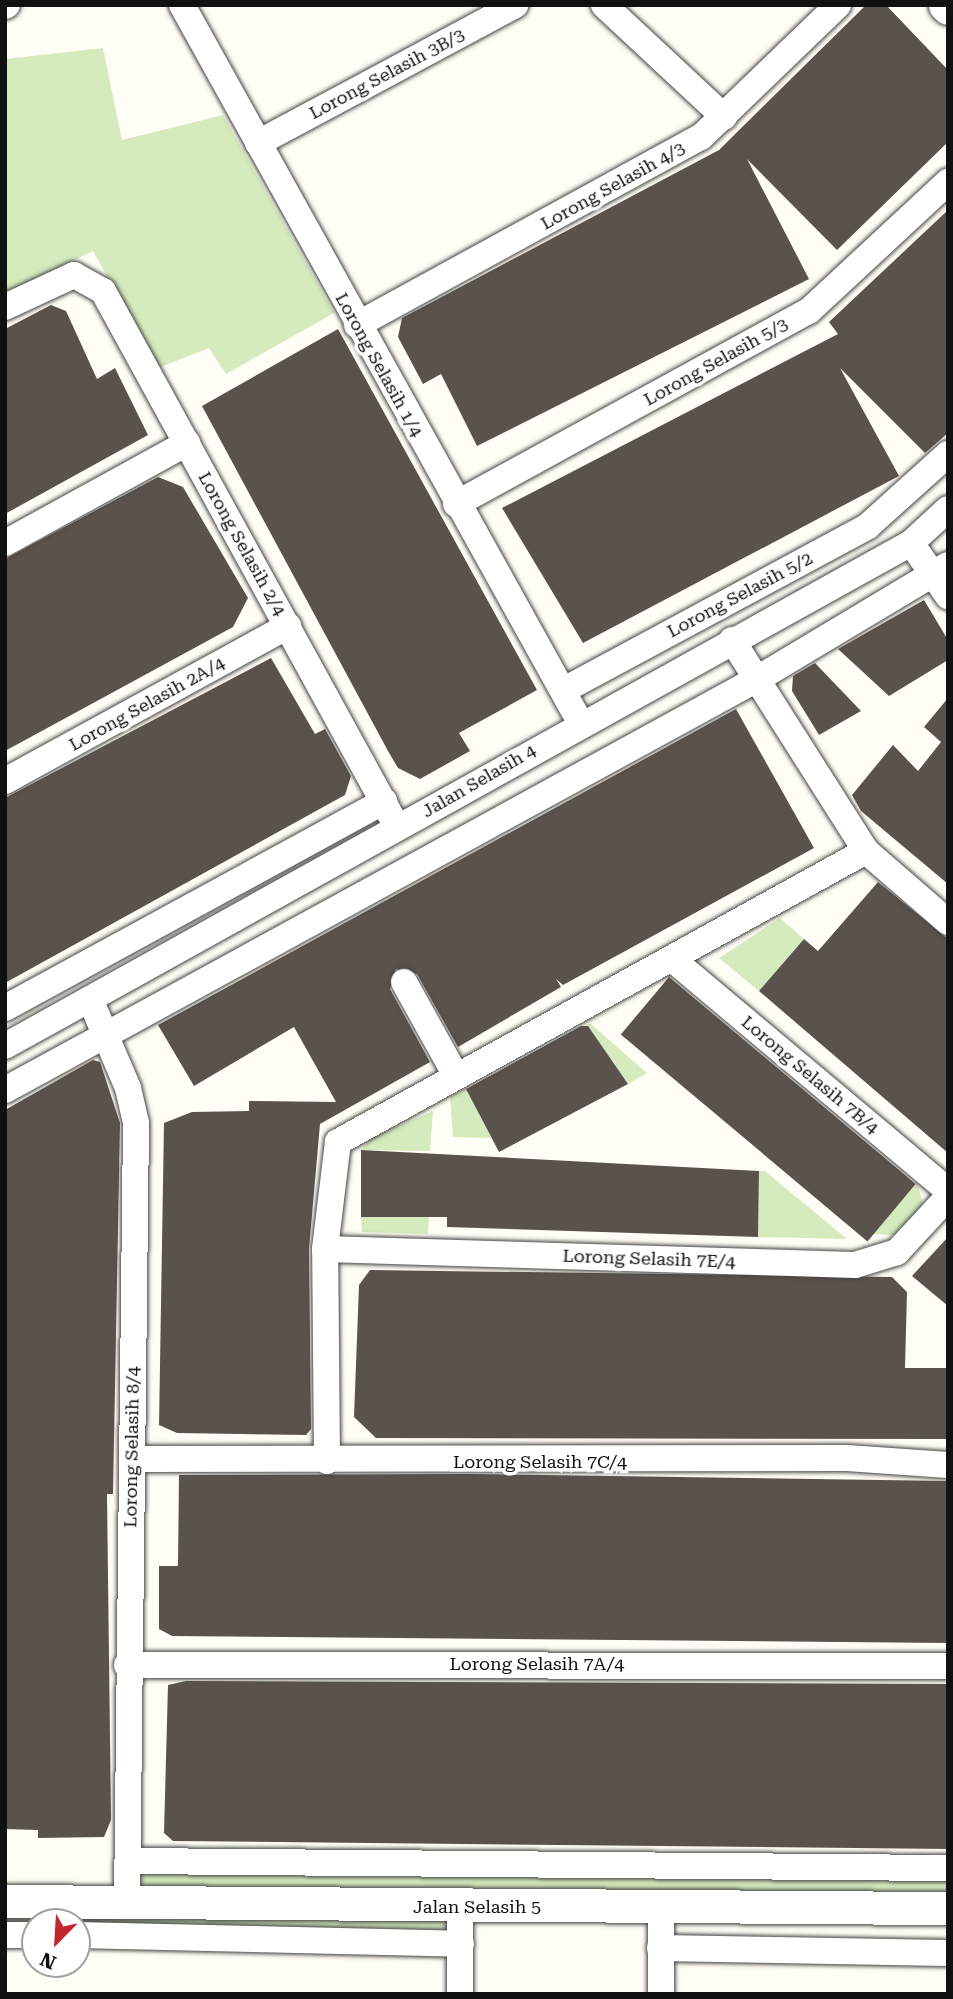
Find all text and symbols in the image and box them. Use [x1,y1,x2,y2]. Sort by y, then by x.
street label: Lorong Selasih 3B/3 [306,24,468,124]
street label: Lorong Selasih 4/3 [537,137,689,235]
street label: Lorong Selasih 1/4 [330,289,428,441]
street label: Lorong Selasih 5/3 [640,313,792,411]
street label: Lorong Selasih 2/4 [193,468,291,620]
street label: Lorong Selasih 5/2 [664,548,816,642]
street label: Lorong Selasih 2A/4 [65,652,229,756]
street label: Jalan Selasih 4 [418,740,540,822]
street label: Lorong Selasih 7B/4 [737,1011,883,1139]
street label: Lorong Selasih 7E/4 [562,1245,736,1273]
street label: Lorong Selasih 8/4 [120,1366,144,1528]
street label: Lorong Selasih 7C/4 [453,1451,627,1473]
street label: Lorong Selasih 7A/4 [450,1653,624,1675]
street label: Jalan Selasih 5 [413,1896,541,1918]
north arrow [21,1908,91,1978]
text: N [37,1947,59,1974]

